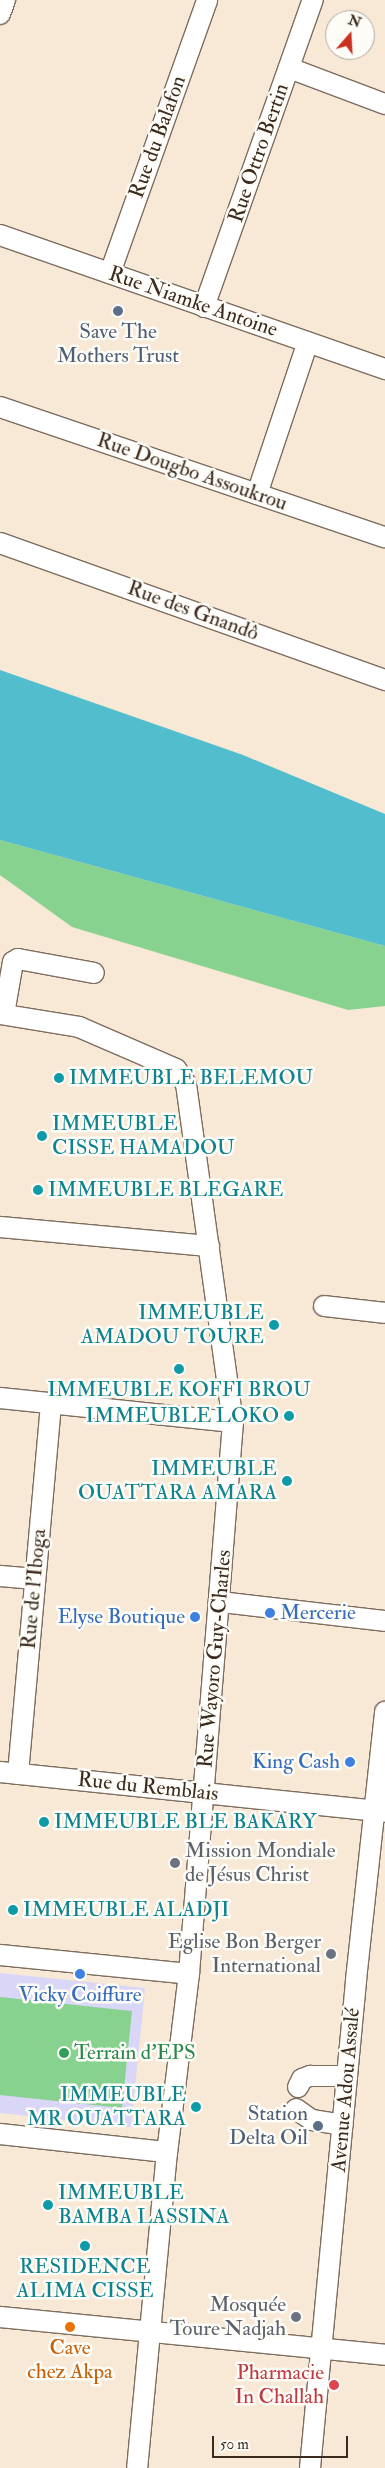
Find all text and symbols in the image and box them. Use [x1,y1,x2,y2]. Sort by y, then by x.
north arrow [325,10,375,60]
text: N [346,11,363,31]
street label: Rue du Balafon [124,72,192,202]
street label: Rue Ottro Bertin [223,80,295,226]
street label: Rue Niamke Antoine [105,261,281,343]
marker: Save The Mothers Trust [112,305,124,317]
place label: Save The Mothers Trust [57,319,179,369]
street label: Rue Dougbo Assoukrou [94,428,290,516]
street label: Rue des Gnandô [124,576,262,646]
place label: IMMEUBLE BELEMOU [69,1065,313,1091]
marker: IMMEUBLE BELEMOU [53,1072,65,1084]
place label: IMMEUBLE CISSE HAMADOU [52,1111,235,1161]
marker: IMMEUBLE CISSE HAMADOU [36,1130,48,1142]
place label: IMMEUBLE BLEGARE [48,1177,283,1203]
marker: IMMEUBLE BLEGARE [32,1184,44,1196]
place label: IMMEUBLE AMADOU TOURE [81,1300,264,1350]
marker: IMMEUBLE AMADOU TOURE [268,1319,280,1331]
marker: IMMEUBLE KOFFI BROU [173,1363,185,1375]
place label: IMMEUBLE KOFFI BROU [47,1377,311,1403]
place label: IMMEUBLE LOKO [85,1403,279,1429]
marker: IMMEUBLE LOKO [283,1410,295,1422]
place label: IMMEUBLE OUATTARA AMARA [78,1456,277,1506]
marker: IMMEUBLE OUATTARA AMARA [281,1475,293,1487]
street label: Rue de l'Iboga [16,1528,52,1650]
street label: Rue Wayoro Guy-Charles [193,1549,237,1769]
place label: Mercerie [280,1600,356,1626]
place label: Elyse Boutique [57,1604,185,1630]
marker: Mercerie [264,1607,276,1619]
marker: Elyse Boutique [189,1611,201,1623]
place label: King Cash [252,1749,340,1775]
marker: King Cash [344,1756,356,1768]
street label: Rue du Remblais [76,1767,220,1807]
place label: IMMEUBLE BLE BAKARY [54,1809,317,1835]
marker: IMMEUBLE BLE BAKARY [38,1816,50,1828]
place label: Mission Mondiale de Jésus Christ [185,1838,336,1888]
marker: Mission Mondiale de Jésus Christ [169,1857,181,1869]
place label: IMMEUBLE ALADJI [23,1897,229,1923]
marker: IMMEUBLE ALADJI [7,1904,19,1916]
place label: Eglise Bon Berger International [168,1929,321,1979]
marker: Eglise Bon Berger International [325,1948,337,1960]
marker: Vicky Coiffure [74,1968,86,1980]
place label: Vicky Coiffure [19,1982,141,2008]
street label: Avenue Adou Assalé [326,2007,366,2173]
place label: Terrain d'EPS [74,2040,196,2066]
marker: Terrain d'EPS [58,2047,70,2059]
place label: IMMEUBLE MR OUATTARA [27,2082,186,2132]
marker: IMMEUBLE MR OUATTARA [190,2101,202,2113]
place label: Station Delta Oil [229,2101,308,2151]
marker: Station Delta Oil [312,2120,324,2132]
place label: IMMEUBLE BAMBA LASSINA [58,2180,229,2230]
marker: IMMEUBLE BAMBA LASSINA [42,2199,54,2211]
marker: RESIDENCE ALIMA CISSE [79,2240,91,2252]
place label: RESIDENCE ALIMA CISSE [16,2254,154,2304]
place label: Mosquée Toure Nadjah [169,2292,286,2342]
marker: Mosquée Toure Nadjah [290,2311,302,2323]
marker: Cave chez Akpa [64,2321,76,2333]
place label: Cave chez Akpa [27,2335,113,2385]
place label: Pharmacie In Challah [235,2360,324,2410]
marker: Pharmacie In Challah [328,2379,340,2391]
scale bar [215,2426,351,2458]
text: 50 m [220,2435,249,2454]

